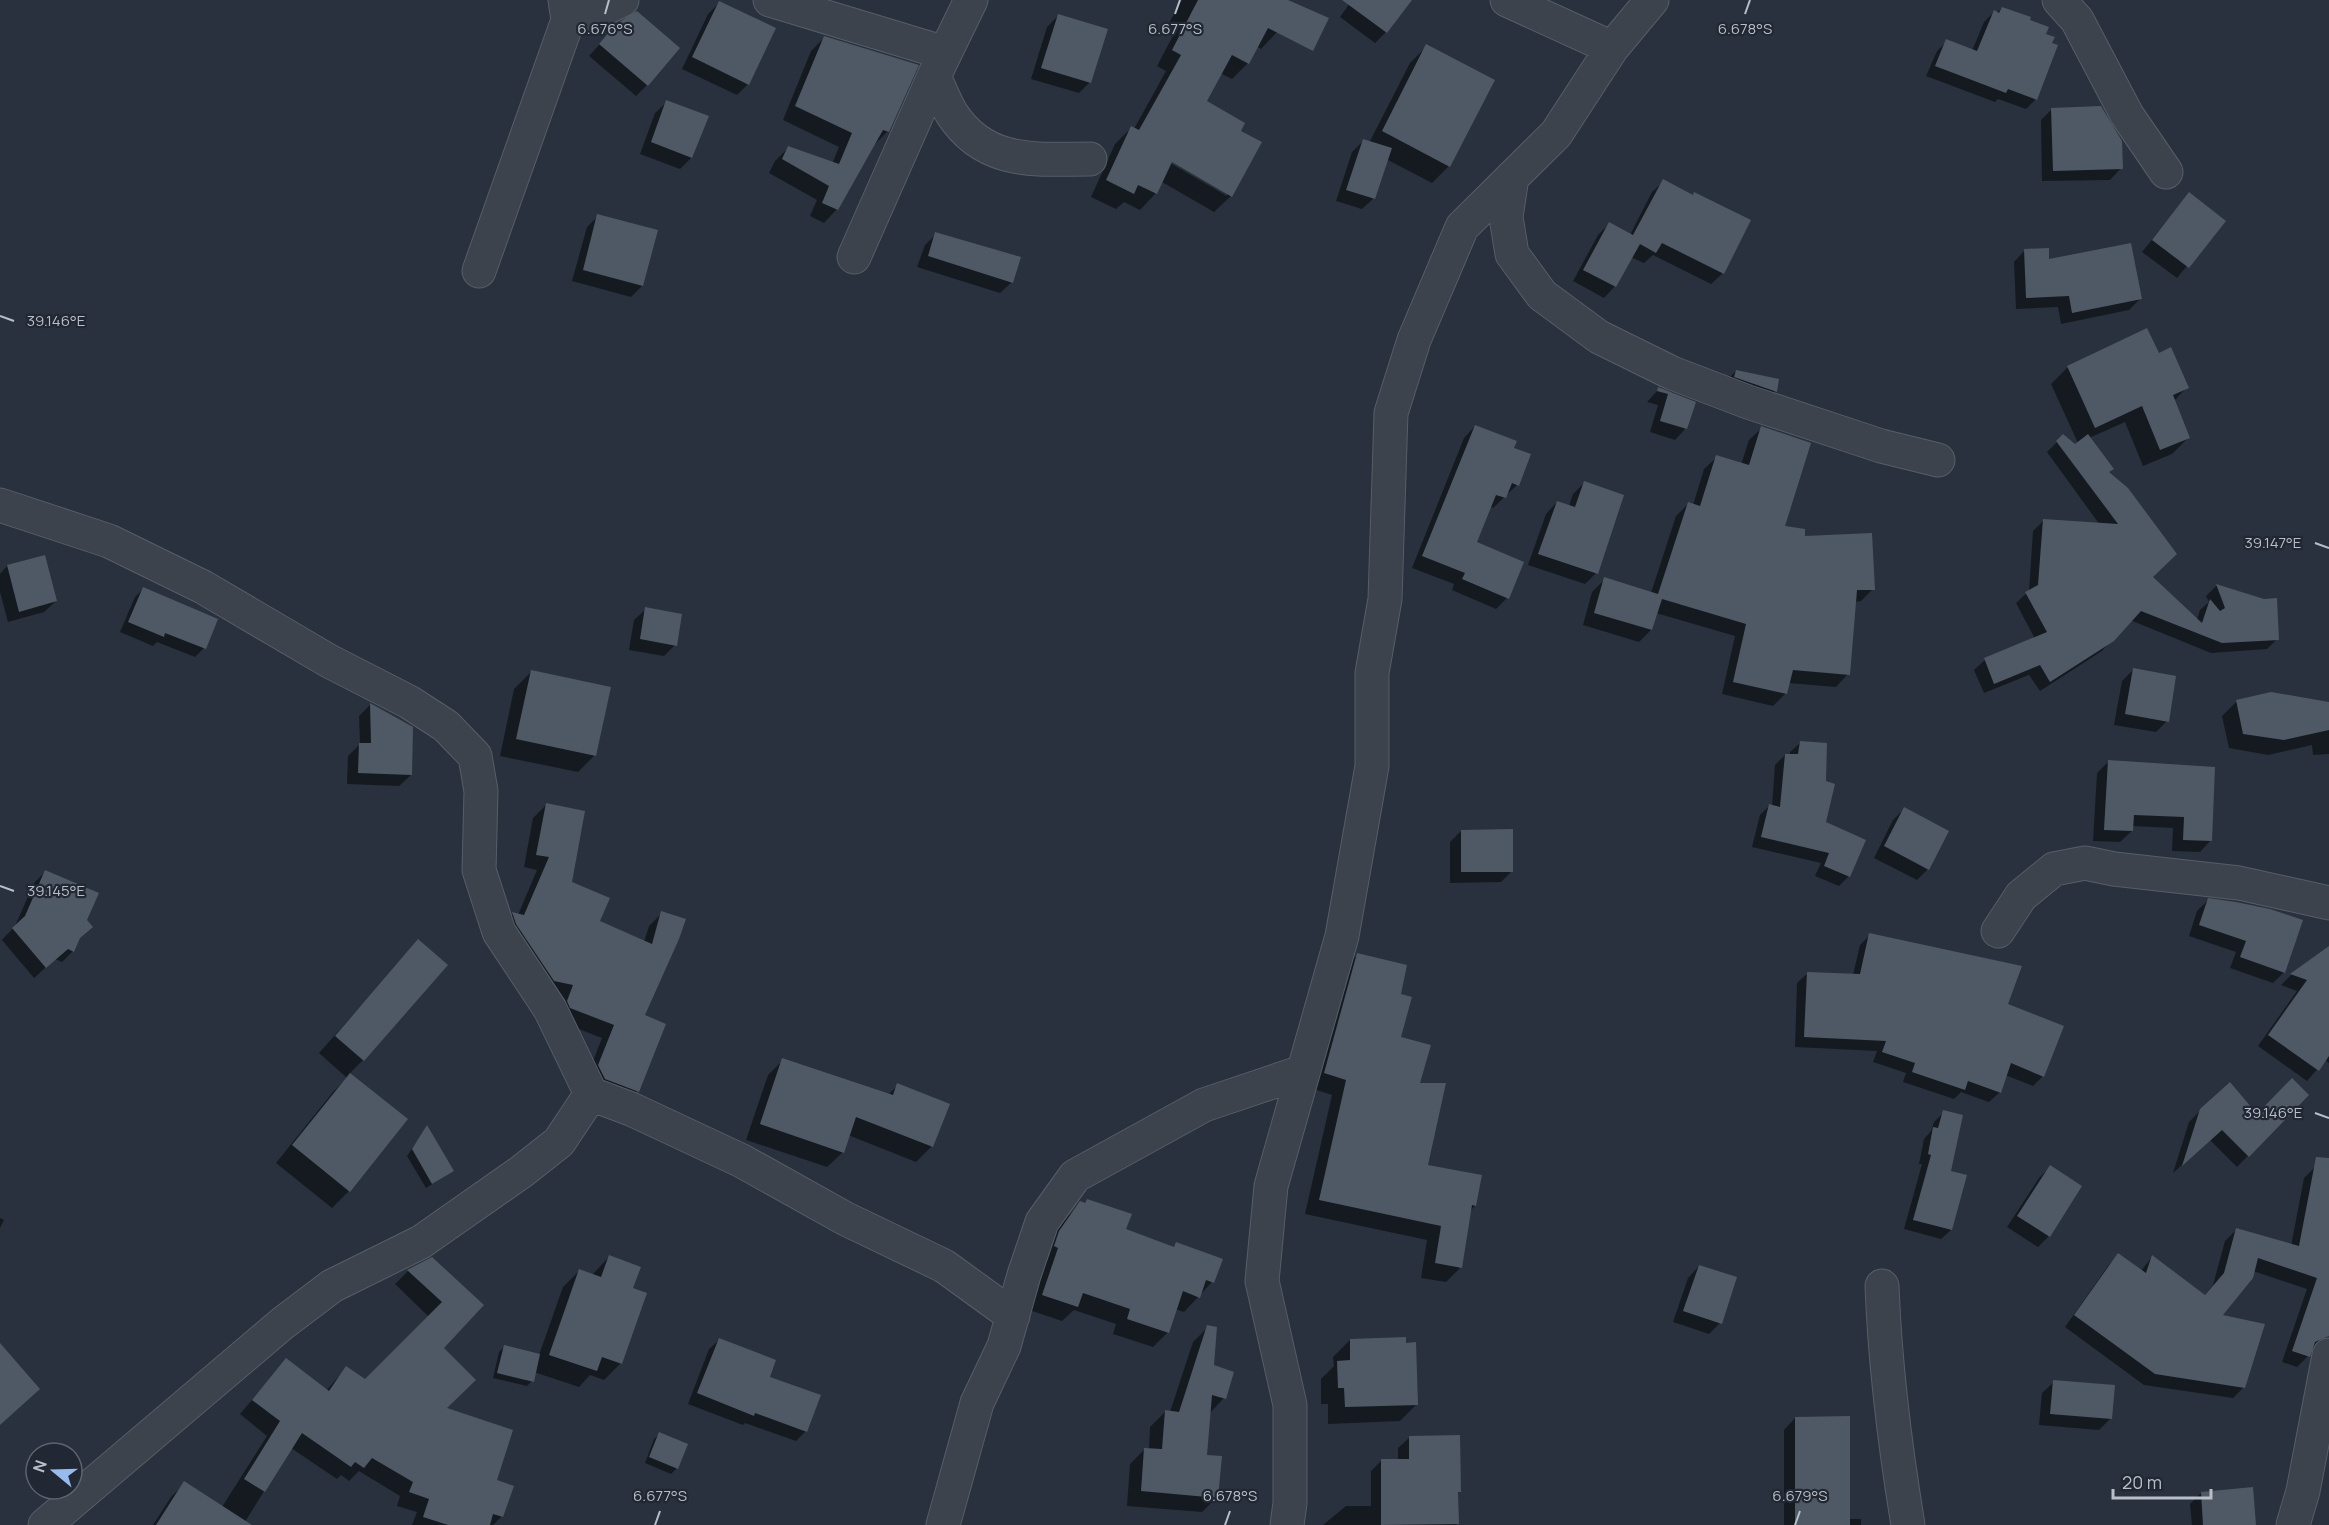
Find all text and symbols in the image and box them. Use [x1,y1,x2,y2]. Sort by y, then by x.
text: 6.676°S [577,18,633,39]
text: 6.677°S [1148,18,1202,39]
text: 6.678°S [1718,18,1772,39]
text: 39.146°E [27,310,85,331]
text: 39.147°E [2245,532,2301,553]
text: 39.145°E [27,880,85,901]
text: 39.146°E [2244,1102,2302,1123]
north arrow [24,1441,84,1501]
text: N [28,1457,52,1475]
scale bar [2113,1462,2210,1500]
text: 20 m [2122,1470,2162,1494]
text: 6.677°S [633,1485,687,1506]
text: 6.678°S [1203,1485,1257,1506]
text: 6.679°S [1772,1485,1828,1506]

